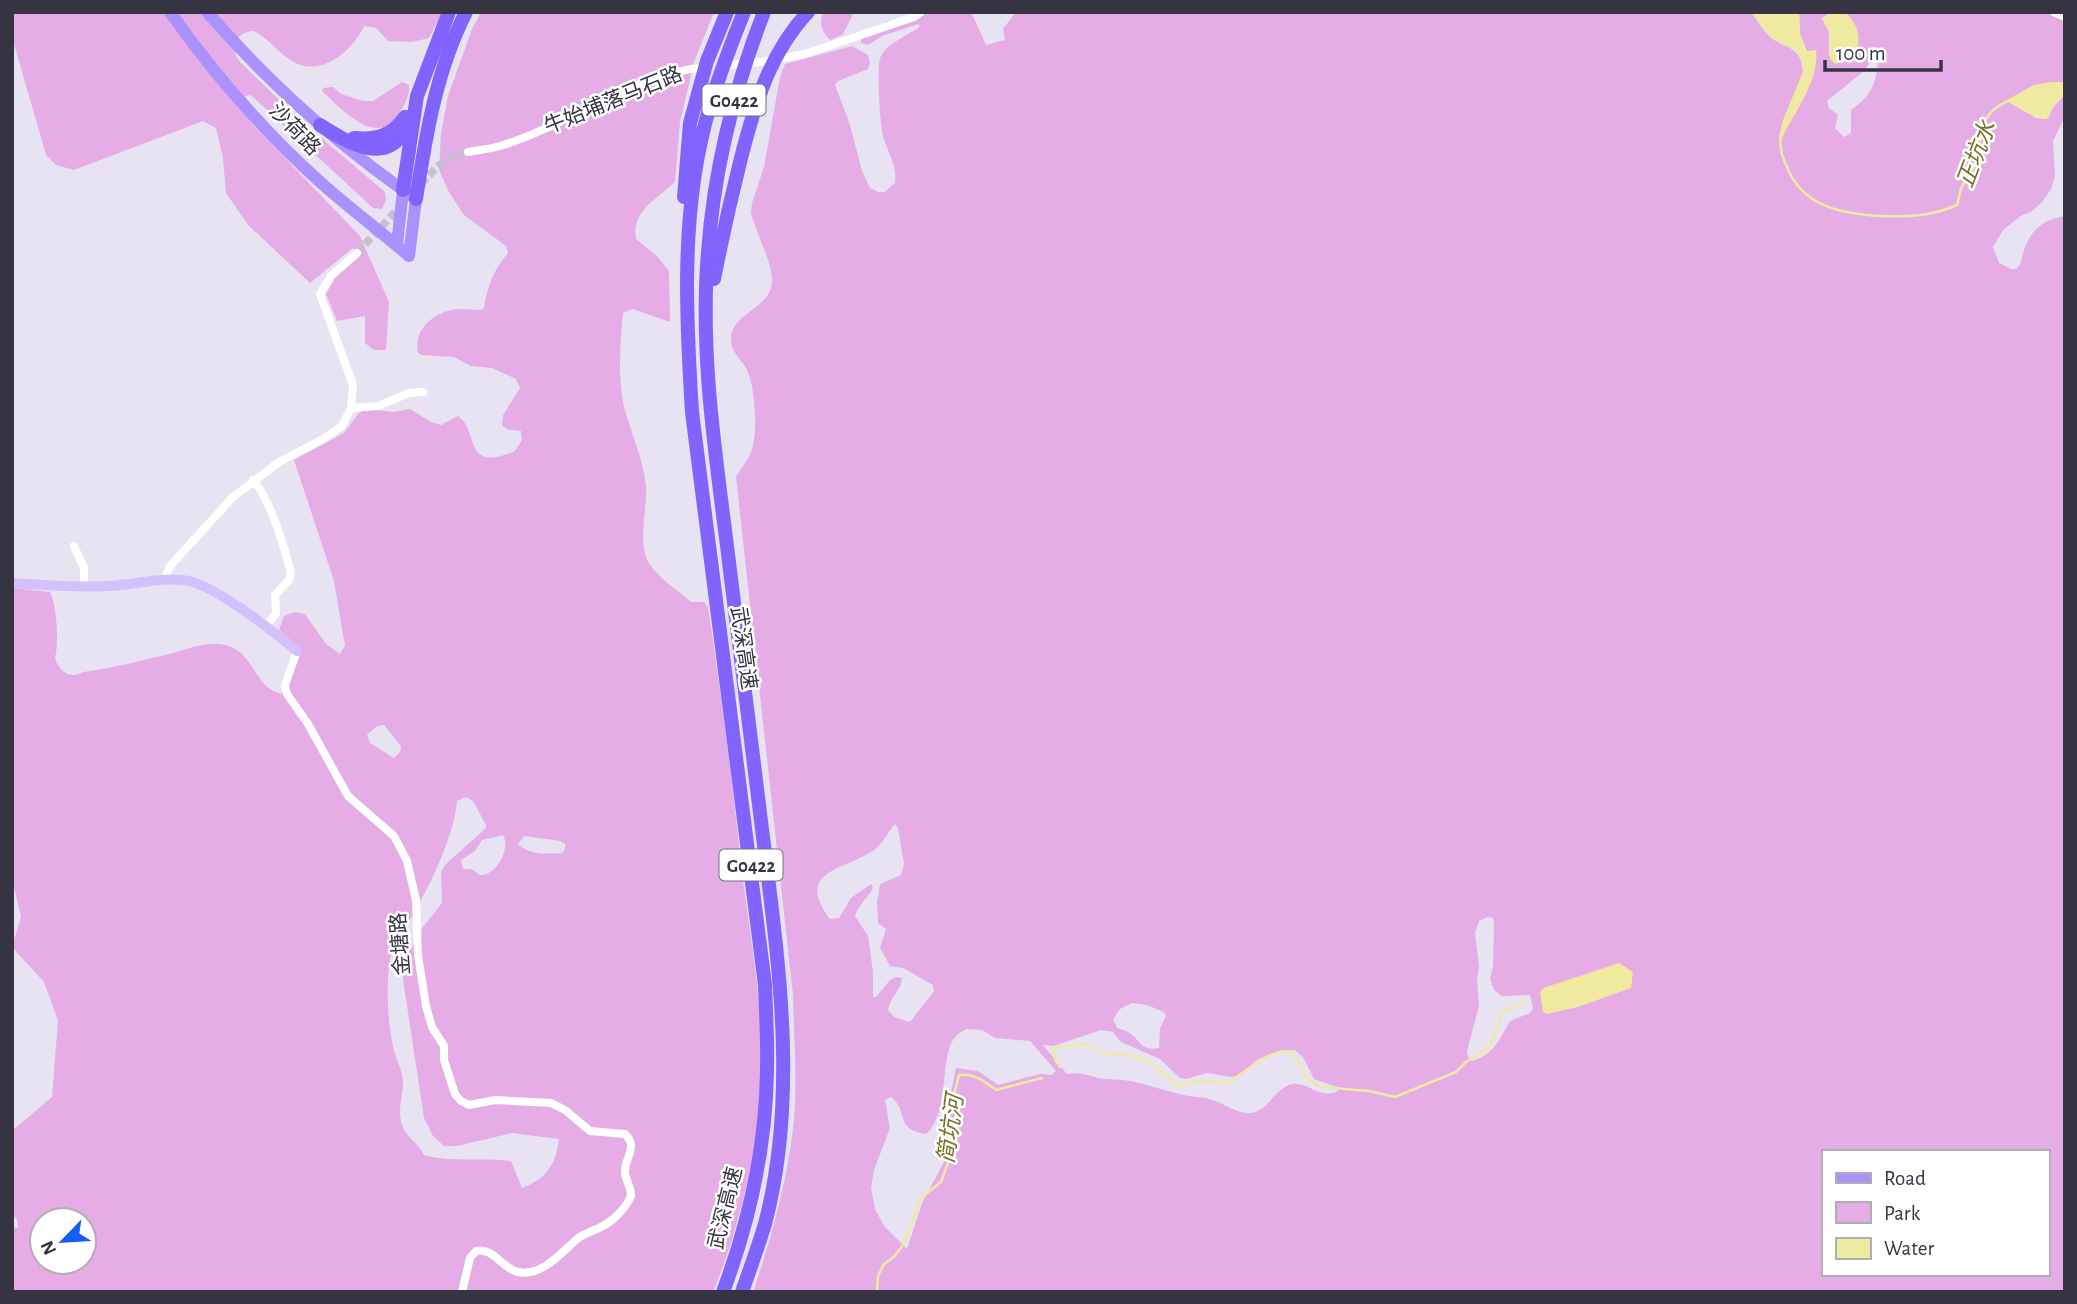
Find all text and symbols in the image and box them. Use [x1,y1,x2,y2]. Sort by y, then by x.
scale bar [1825,28,1940,72]
text: 100 m [1836,43,1886,64]
street label: 牛始埔落马石路 [541,62,685,138]
road number: G0422 [702,85,766,116]
street label: 沙荷路 [265,99,325,159]
water label: 正坑水 [1952,117,2001,191]
street label: 武深高速 [727,605,761,691]
road number: G0422 [720,850,782,880]
street label: 金塘路 [387,912,413,976]
water label: 简坑河 [933,1089,968,1165]
legend [1822,1150,2049,1276]
street label: 武深高速 [704,1165,746,1251]
text: Road [1884,1168,1926,1189]
text: Park [1884,1203,1921,1224]
north arrow [28,1206,98,1276]
text: N [38,1238,60,1258]
text: Water [1884,1238,1934,1259]

